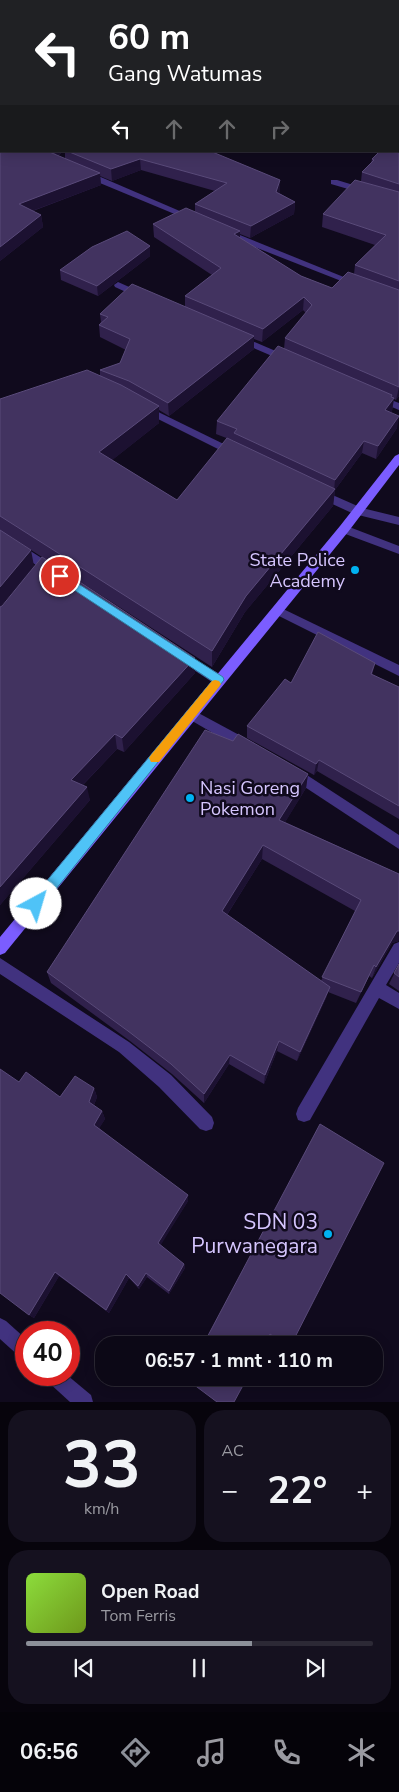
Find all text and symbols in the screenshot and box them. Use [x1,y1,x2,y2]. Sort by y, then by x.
text: 60 m [108,14,190,61]
icon: left [25,20,90,85]
text: Gang Watumas [108,59,262,89]
icon: left [107,115,135,143]
icon: ahead [160,115,188,143]
icon: ahead [213,115,241,143]
icon: right [266,115,294,143]
place label: State Police Academy [249,548,346,593]
pin [39,555,81,597]
icon: arrive [46,562,74,590]
marker: State Police Academy [349,564,361,576]
place label: Nasi Goreng Pokemon [200,776,300,821]
marker: Nasi Goreng Pokemon [184,792,196,804]
position arrow [9,877,61,929]
place label: SDN 03 Purwanegara [191,1208,318,1260]
marker: SDN 03 Purwanegara [322,1228,334,1240]
speed limit sign: 40 [15,1321,80,1386]
text: 06:57 · 1 mnt · 110 m [145,1348,333,1374]
text: 33 [63,1421,141,1510]
text: AC [222,1440,244,1462]
text: 22° [267,1465,327,1516]
text: − [222,1472,238,1510]
text: + [356,1472,373,1510]
text: km/h [84,1498,119,1520]
text: Open Road [101,1579,199,1605]
text: Tom Ferris [101,1605,176,1627]
icon: previous [70,1654,98,1682]
icon: pause [185,1654,213,1682]
icon: next [301,1654,329,1682]
icon: directions [118,1735,153,1770]
icon: music [194,1735,229,1770]
icon: phone [269,1735,304,1770]
icon: climate [344,1735,379,1770]
text: 06:56 [20,1737,78,1767]

